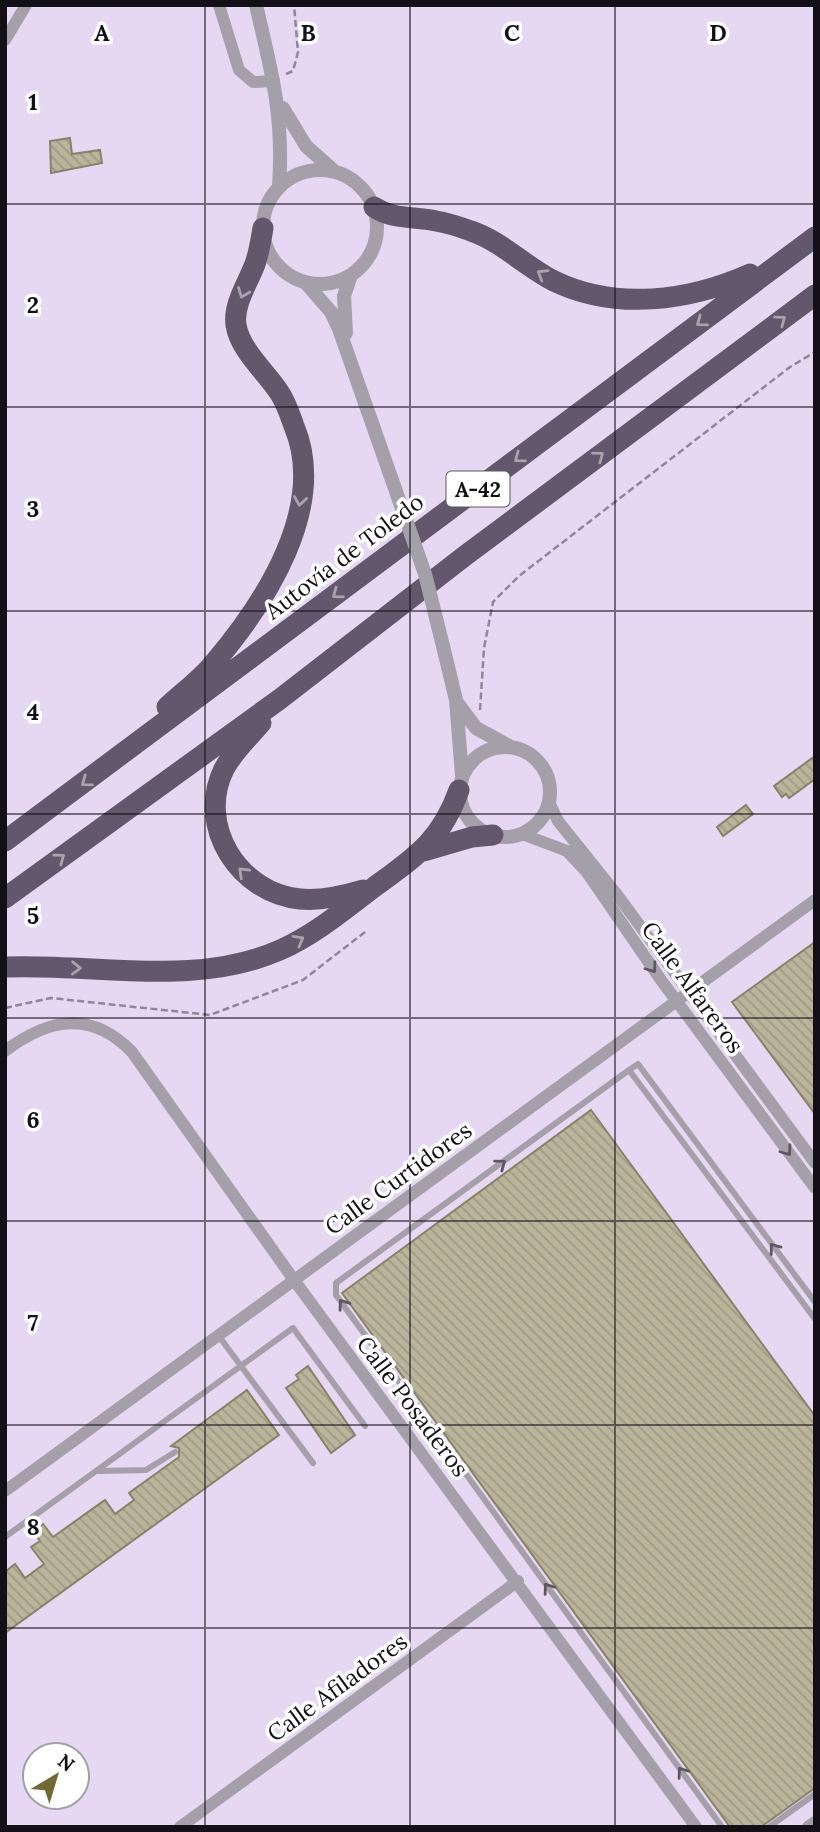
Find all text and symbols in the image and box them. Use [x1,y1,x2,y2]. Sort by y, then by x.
text: A [94,18,110,47]
text: B [300,18,316,47]
text: C [504,18,520,47]
text: D [709,18,727,47]
text: 1 [28,87,38,116]
one-way arrow [536,269,549,282]
one-way arrow [238,286,252,298]
text: 2 [27,290,39,319]
one-way arrow [696,313,709,326]
one-way arrow [774,316,786,328]
one-way arrow [514,450,527,462]
one-way arrow [591,452,604,464]
road number: A-42 [447,472,510,506]
street label: Autovía de Toledo [258,487,429,626]
text: 3 [27,494,39,523]
one-way arrow [293,495,308,506]
one-way arrow [332,586,345,599]
text: 4 [27,697,39,726]
one-way arrow [81,773,94,786]
one-way arrow [52,854,65,866]
one-way arrow [238,867,251,880]
text: 5 [27,901,39,930]
street label: Calle Alfareros [636,916,750,1058]
one-way arrow [291,935,304,948]
one-way arrow [644,960,657,973]
one-way arrow [71,961,82,976]
text: 6 [26,1105,40,1134]
street label: Calle Curtidores [319,1115,477,1241]
one-way arrow [779,1143,792,1156]
one-way arrow [493,1159,505,1172]
one-way arrow [770,1243,782,1255]
one-way arrow [339,1299,351,1312]
text: 7 [28,1308,39,1337]
street label: Calle Posaderos [351,1330,475,1482]
text: 8 [26,1512,40,1541]
one-way arrow [544,1583,557,1595]
street label: Calle Afiladores [261,1626,413,1748]
north arrow [21,1741,91,1811]
text: N [53,1749,80,1777]
one-way arrow [678,1767,690,1779]

